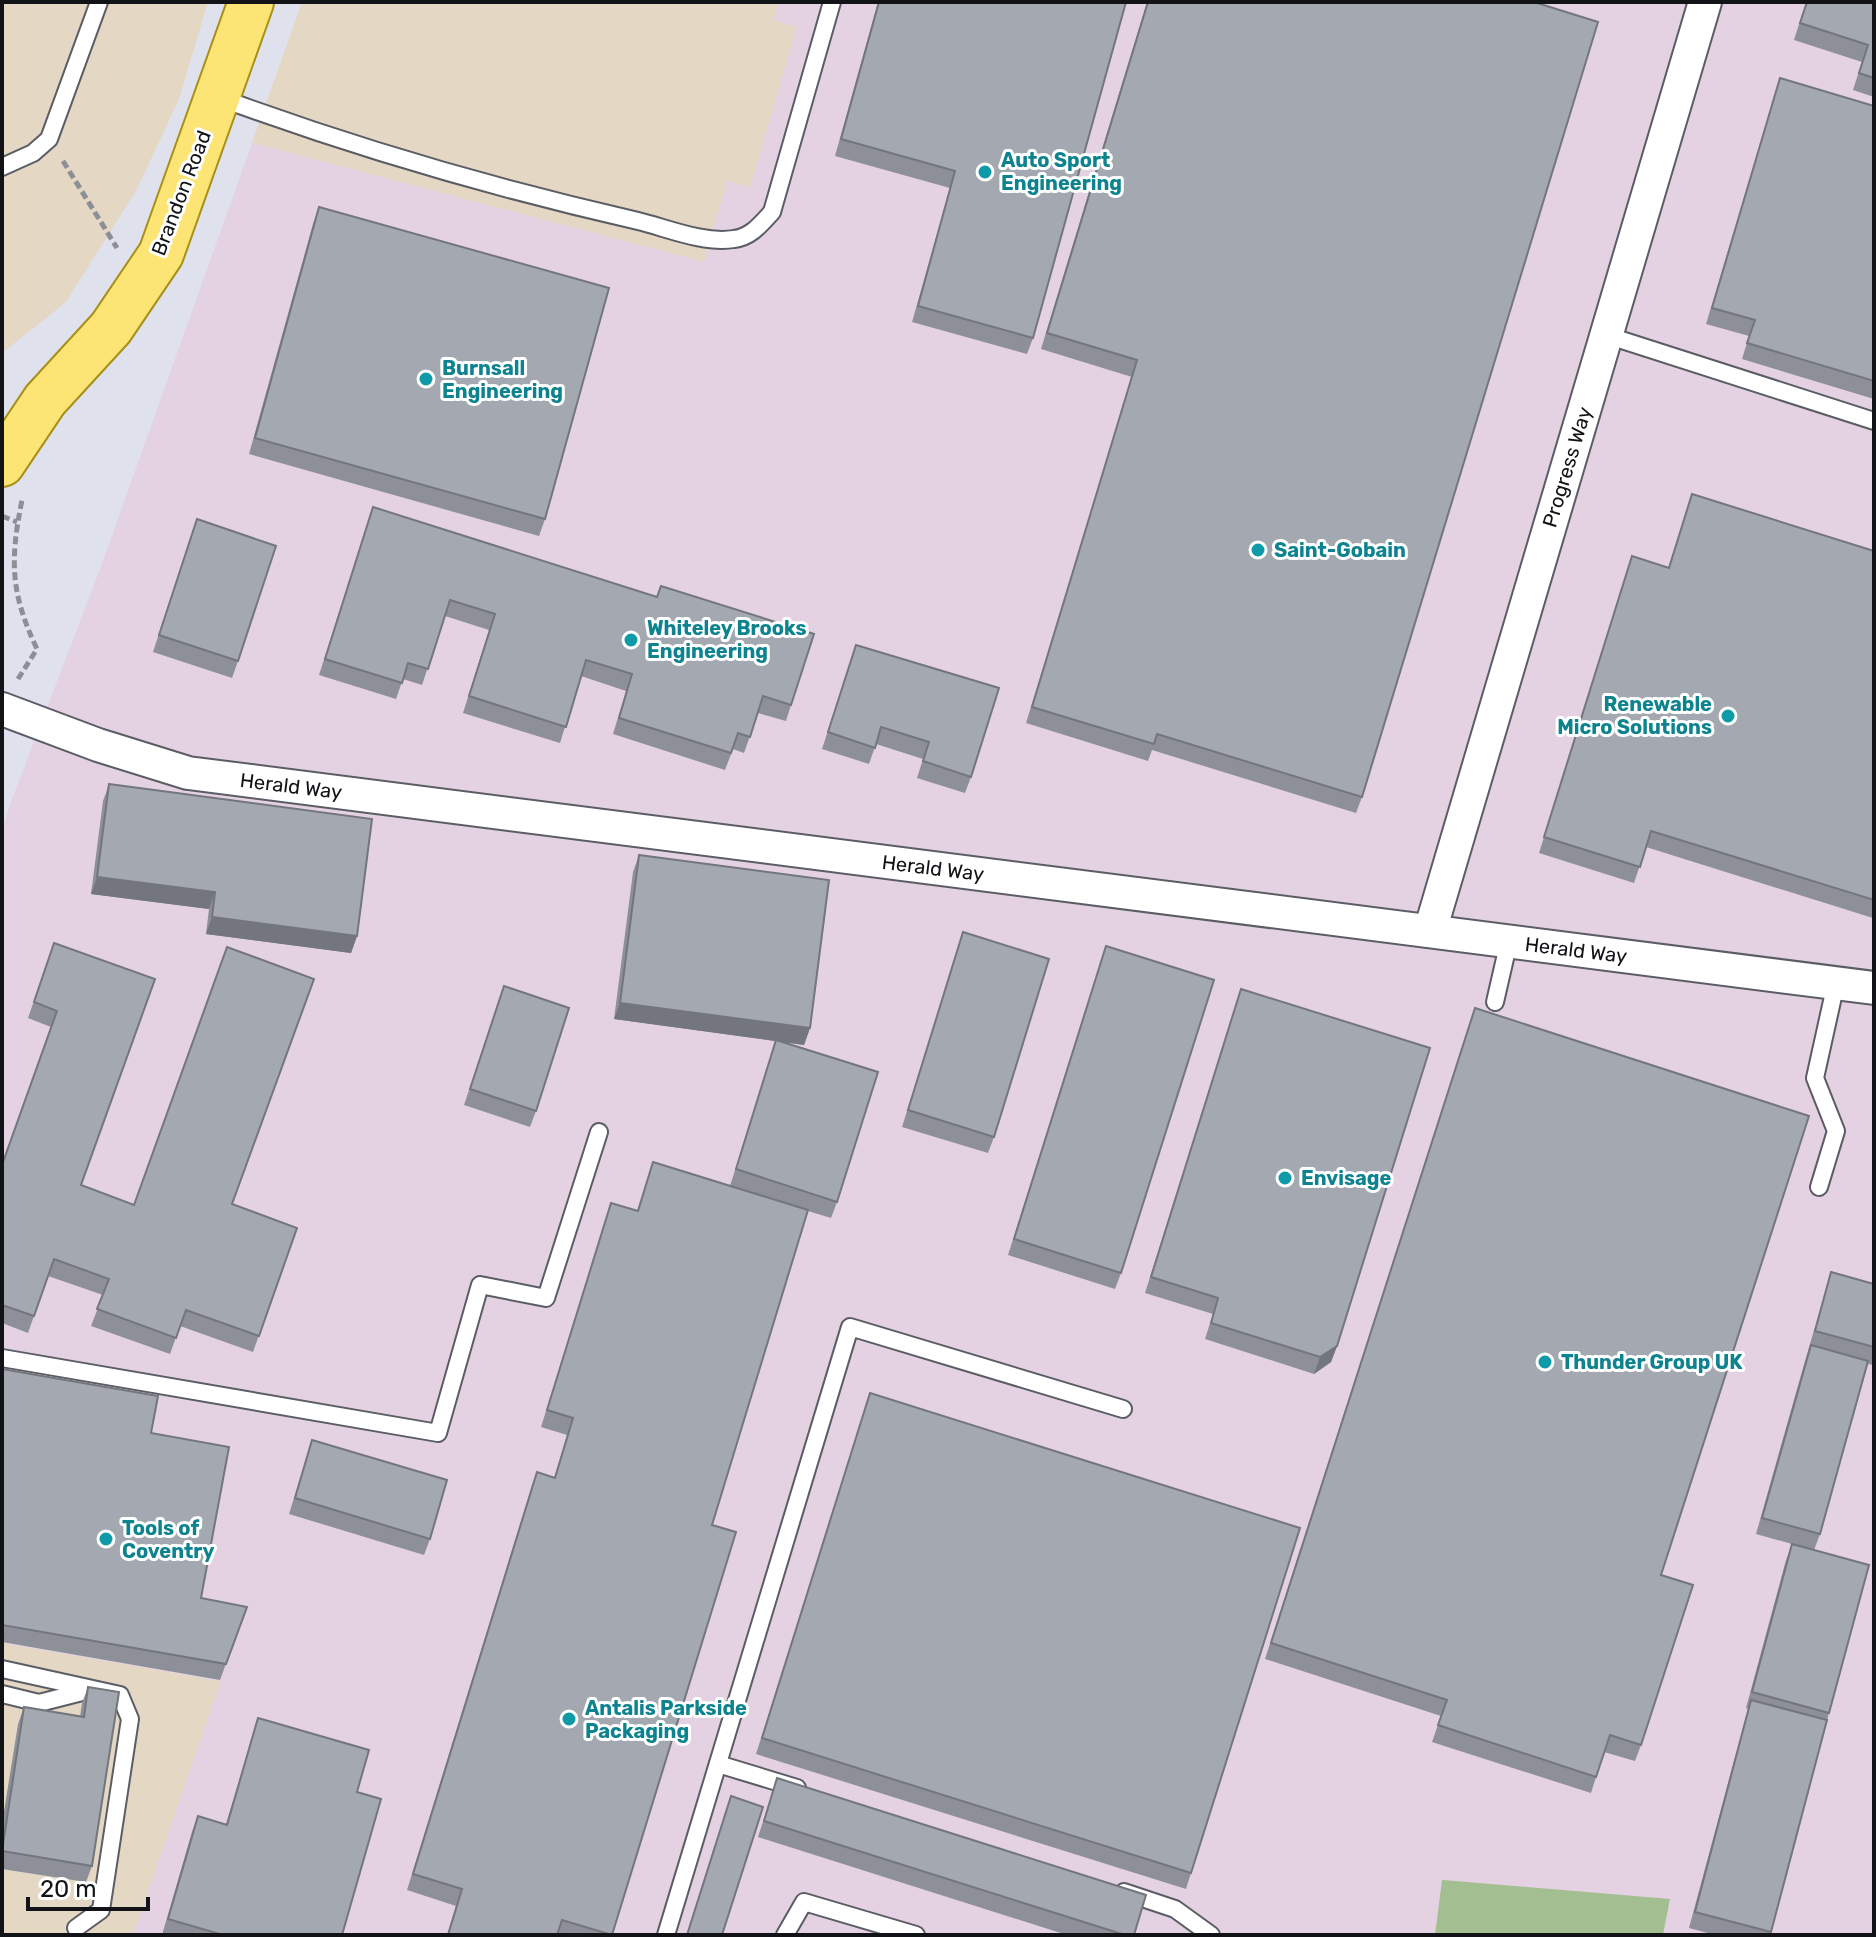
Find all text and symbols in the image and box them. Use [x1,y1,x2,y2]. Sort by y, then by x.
street label: Brandon Road [146,127,216,259]
place label: Auto Sport Engineering [1001,148,1122,195]
marker: Auto Sport Engineering [976,163,994,181]
place label: Burnsall Engineering [442,356,563,403]
marker: Burnsall Engineering [417,370,435,388]
street label: Progress Way [1537,404,1597,530]
place label: Saint-Gobain [1274,538,1406,562]
marker: Saint-Gobain [1249,541,1267,559]
place label: Whiteley Brooks Engineering [647,616,806,663]
marker: Whiteley Brooks Engineering [622,631,640,649]
place label: Renewable Micro Solutions [1557,692,1712,739]
marker: Renewable Micro Solutions [1719,707,1737,725]
street label: Herald Way [239,768,343,804]
street label: Herald Way [881,850,985,886]
street label: Herald Way [1524,932,1628,968]
place label: Envisage [1301,1166,1391,1190]
marker: Envisage [1276,1169,1294,1187]
place label: Thunder Group UK [1561,1350,1743,1374]
marker: Thunder Group UK [1536,1353,1554,1371]
place label: Tools of Coventry [122,1516,214,1563]
marker: Tools of Coventry [97,1530,115,1548]
place label: Antalis Parkside Packaging [585,1696,747,1743]
marker: Antalis Parkside Packaging [560,1710,578,1728]
scale bar [28,1861,148,1911]
text: 20 m [40,1875,97,1903]

